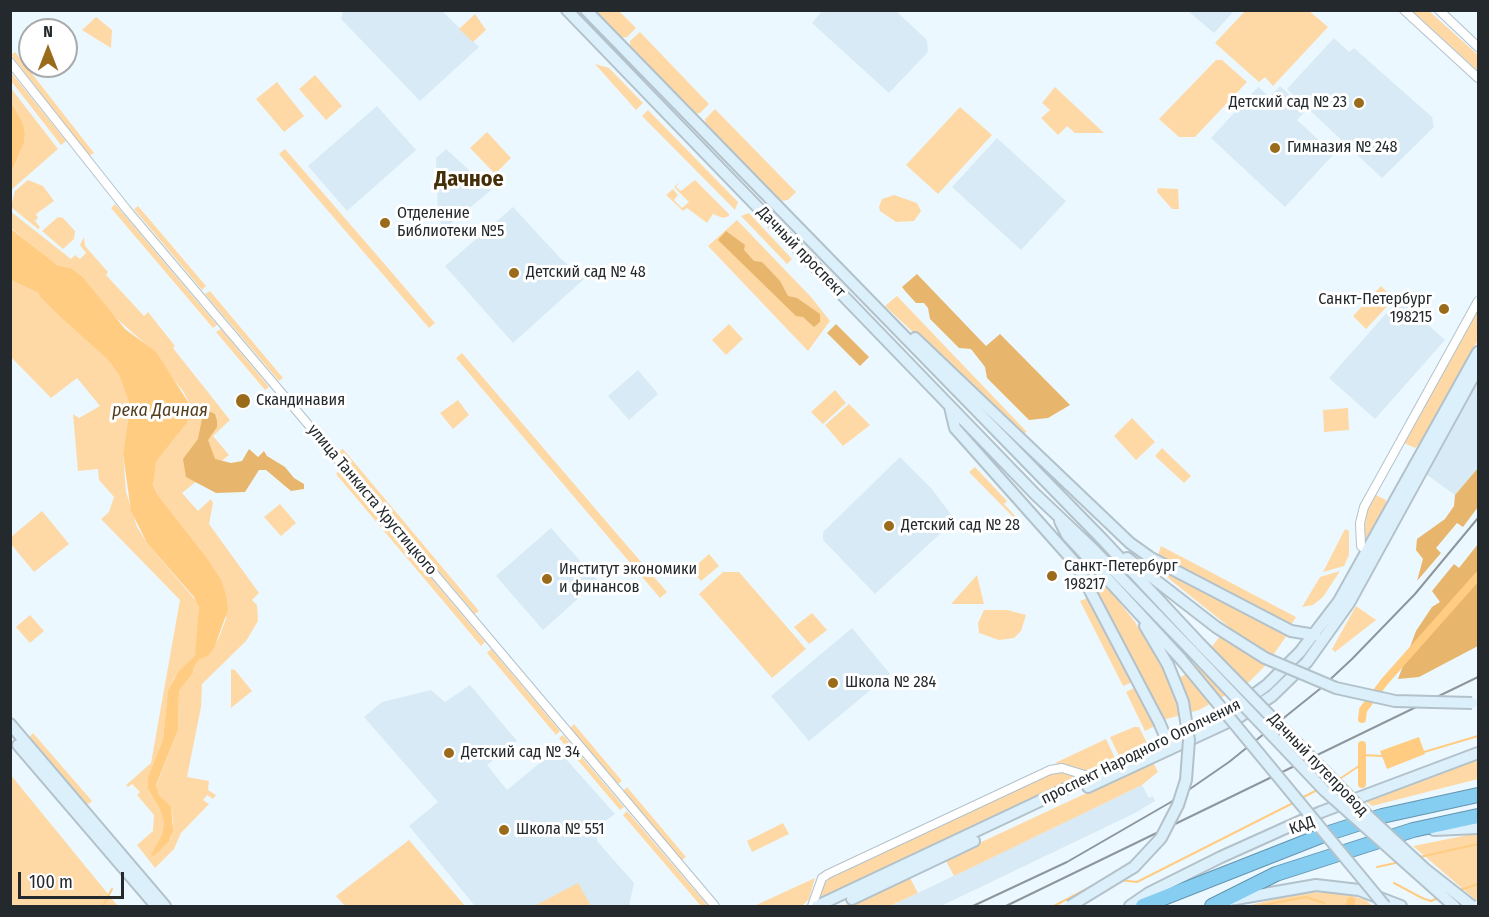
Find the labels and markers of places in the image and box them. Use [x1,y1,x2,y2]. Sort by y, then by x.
place label: Детский сад № 23 [1229,93,1347,113]
marker: Детский сад № 23 [1352,96,1366,110]
place label: Гимназия № 248 [1287,138,1397,158]
marker: Гимназия № 248 [1268,141,1282,155]
place label: Отделение Библиотеки №5 [397,204,504,242]
marker: Отделение Библиотеки №5 [378,216,392,230]
place label: Детский сад № 48 [526,263,646,283]
marker: Детский сад № 48 [507,266,521,280]
place label: Санкт-Петербург 198215 [1318,290,1432,328]
marker: Санкт-Петербург 198215 [1437,302,1451,316]
place label: Скандинавия [256,391,345,411]
marker: Скандинавия [234,392,252,410]
place label: Детский сад № 28 [901,516,1020,536]
marker: Детский сад № 28 [882,519,896,533]
place label: Санкт-Петербург 198217 [1064,557,1178,595]
place label: Институт экономики и финансов [559,560,697,598]
marker: Санкт-Петербург 198217 [1045,569,1059,583]
marker: Институт экономики и финансов [540,572,554,586]
place label: Школа № 284 [845,673,936,693]
marker: Школа № 284 [826,676,840,690]
place label: Детский сад № 34 [461,743,580,763]
marker: Детский сад № 34 [442,746,456,760]
place label: Школа № 551 [516,820,605,840]
marker: Школа № 551 [497,823,511,837]

